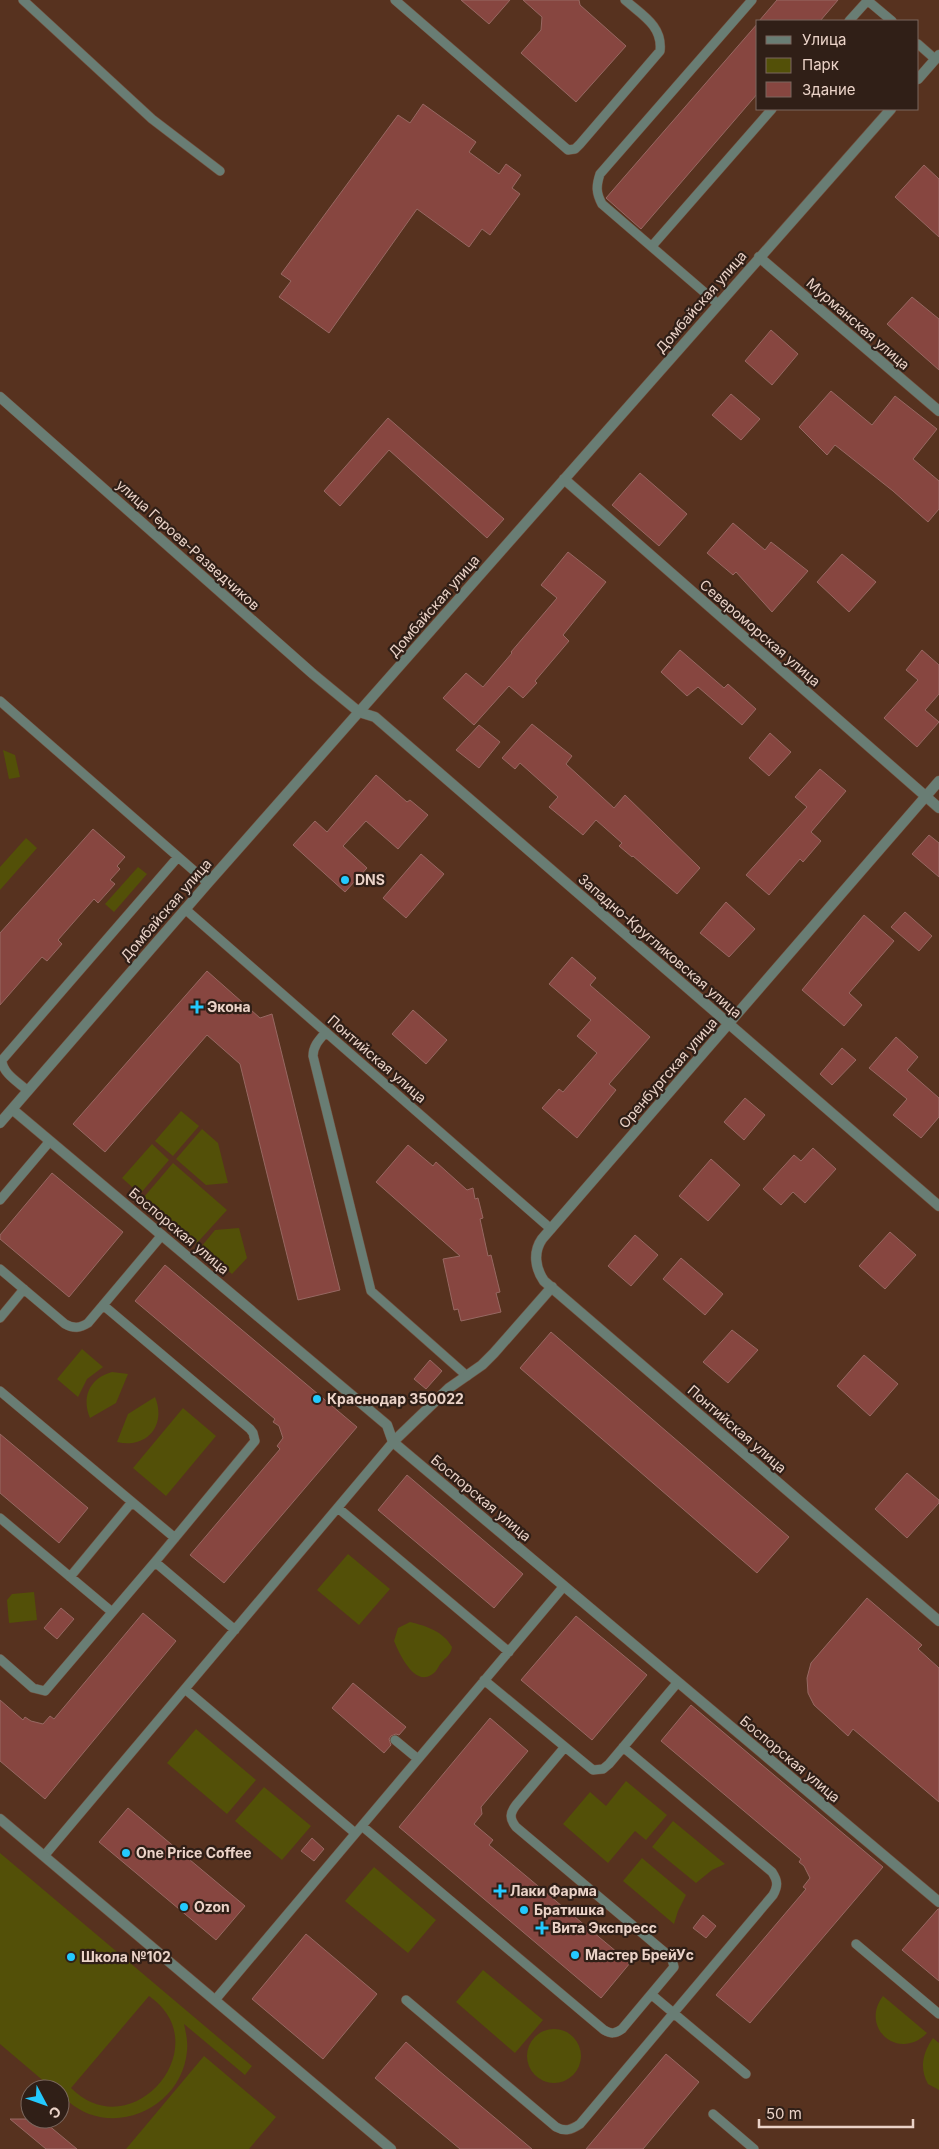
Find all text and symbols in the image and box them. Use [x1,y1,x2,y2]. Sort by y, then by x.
legend [756,20,919,110]
text: Улица [802,30,846,49]
text: Парк [802,55,839,74]
text: Здание [802,80,856,99]
street label: Домбайская улица [652,247,750,356]
street label: Мурманская улица [803,274,913,373]
street label: улица Героев-Разведчиков [113,476,264,614]
street label: Домбайская улица [385,551,483,660]
street label: Североморская улица [697,576,824,690]
street label: Домбайская улица [117,855,215,964]
street label: Западно-Кругликовская улица [575,870,746,1021]
place label: DNS [355,871,385,888]
marker: DNS [339,874,351,886]
place label: Экона [207,998,251,1015]
marker: Экона [191,1001,203,1013]
street label: Понтийская улица [324,1011,430,1106]
street label: Оренбургская улица [615,1014,720,1132]
street label: Боспорская улица [126,1184,233,1277]
street label: Понтийская улица [684,1381,790,1476]
place label: Краснодар 350022 [327,1390,464,1407]
marker: Краснодар 350022 [311,1393,323,1405]
street label: Боспорская улица [428,1451,535,1544]
street label: Боспорская улица [737,1712,844,1805]
place label: One Price Coffee [136,1844,252,1861]
marker: One Price Coffee [120,1847,132,1859]
place label: Лаки Фарма [510,1882,597,1899]
marker: Лаки Фарма [494,1885,506,1897]
place label: Ozon [194,1898,230,1915]
marker: Ozon [178,1901,190,1913]
place label: Братишка [534,1901,604,1918]
marker: Братишка [518,1904,530,1916]
place label: Вита Экспресс [552,1919,657,1936]
marker: Вита Экспресс [536,1922,548,1934]
place label: Мастер БрейУc [585,1946,694,1963]
place label: Школа №102 [81,1948,171,1965]
marker: Мастер БрейУc [569,1949,581,1961]
marker: Школа №102 [65,1951,77,1963]
north arrow [20,2079,70,2129]
scale bar [759,2096,913,2128]
text: С [45,2103,65,2122]
text: 50 m [766,2104,802,2123]

